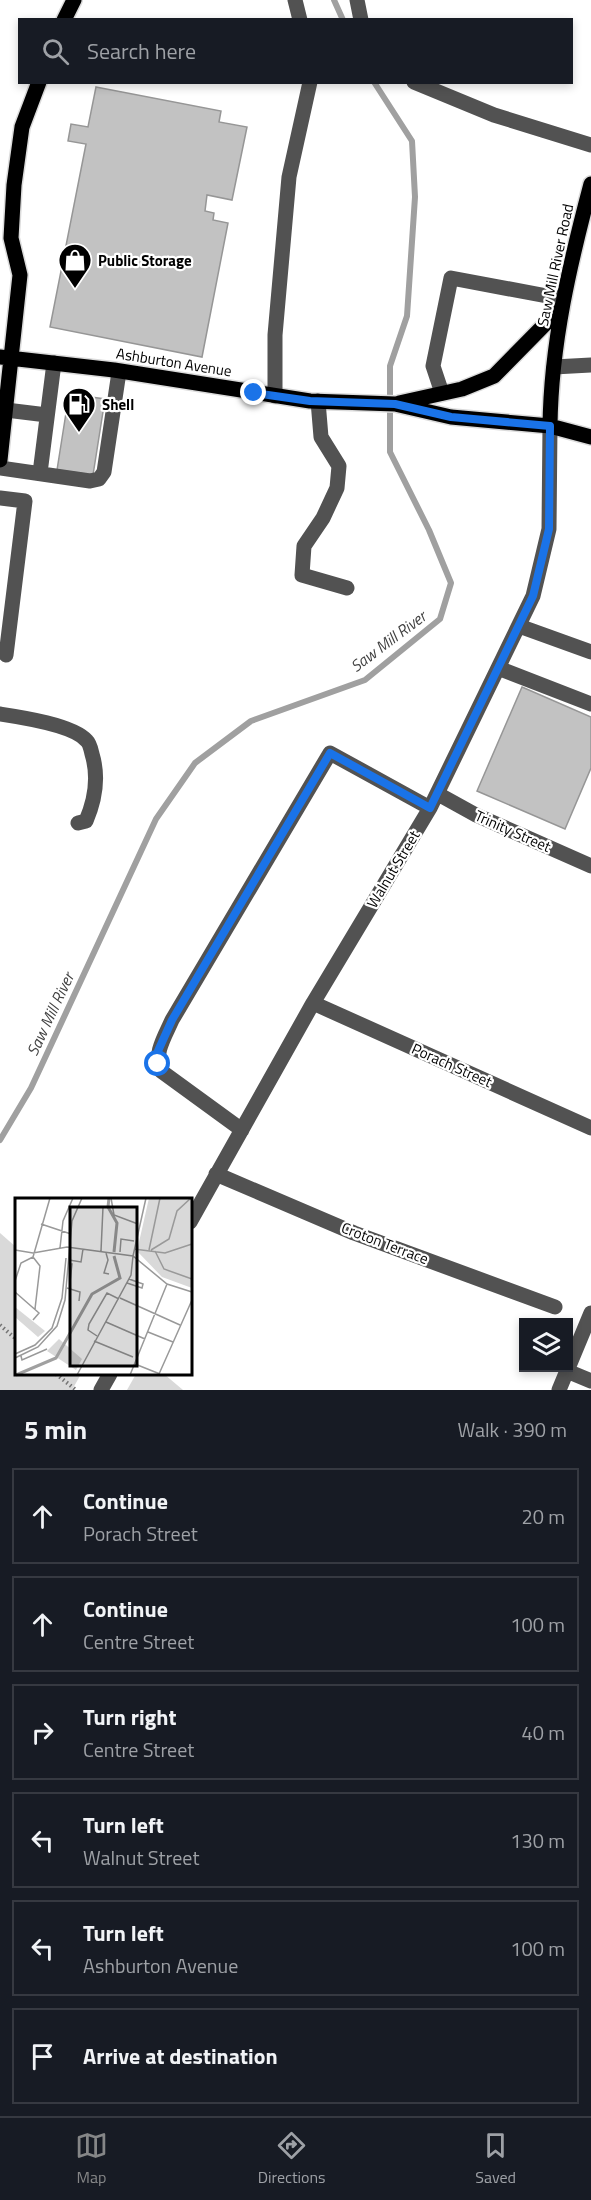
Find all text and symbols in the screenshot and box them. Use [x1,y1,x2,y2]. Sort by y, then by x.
search box [18,18,573,84]
text: Search here [87,34,196,68]
icon: search [39,35,72,68]
street label: Saw Mill River Road [531,202,579,328]
shop icon: Public Storage [57,242,93,289]
place label: Public Storage [98,249,192,272]
street label: Ashburton Avenue [115,342,233,382]
route end [240,379,266,405]
fuel station icon: Shell [61,386,97,433]
place label: Shell [102,393,134,416]
water label: Saw Mill River [345,603,432,677]
street label: Trinity Street [471,804,555,858]
street label: Walnut Street [361,825,426,912]
water label: Saw Mill River [20,967,81,1059]
street label: Porach Street [408,1037,497,1093]
route start [144,1050,170,1076]
inset map [15,1198,192,1375]
street label: Croton Terrace [338,1216,432,1270]
map controls [519,1318,573,1372]
button: layers [519,1318,573,1372]
text: 5 min [24,1410,87,1449]
text: Walk · 390 m [458,1414,567,1445]
text: Continue [83,1484,168,1518]
icon: ahead [26,1500,59,1533]
text: 20 m [521,1501,565,1532]
text: Porach Street [83,1518,198,1549]
text: Continue [83,1592,168,1626]
icon: ahead [26,1608,59,1641]
text: 100 m [510,1609,565,1640]
text: Centre Street [83,1626,194,1657]
text: Turn right [83,1700,177,1734]
icon: right [26,1716,59,1749]
text: 40 m [521,1717,565,1748]
text: Centre Street [83,1734,194,1765]
text: Turn left [83,1808,164,1842]
icon: left [26,1824,59,1857]
text: 130 m [510,1825,565,1856]
text: Walnut Street [83,1842,199,1873]
text: Turn left [83,1916,164,1950]
icon: left [26,1932,59,1965]
text: 100 m [510,1933,565,1964]
text: Ashburton Avenue [83,1950,238,1981]
text: Arrive at destination [83,2039,278,2073]
icon: arrive [26,2040,59,2073]
tab: Map [75,2129,108,2189]
tab: Directions [258,2129,326,2189]
tab: Saved [475,2129,516,2189]

